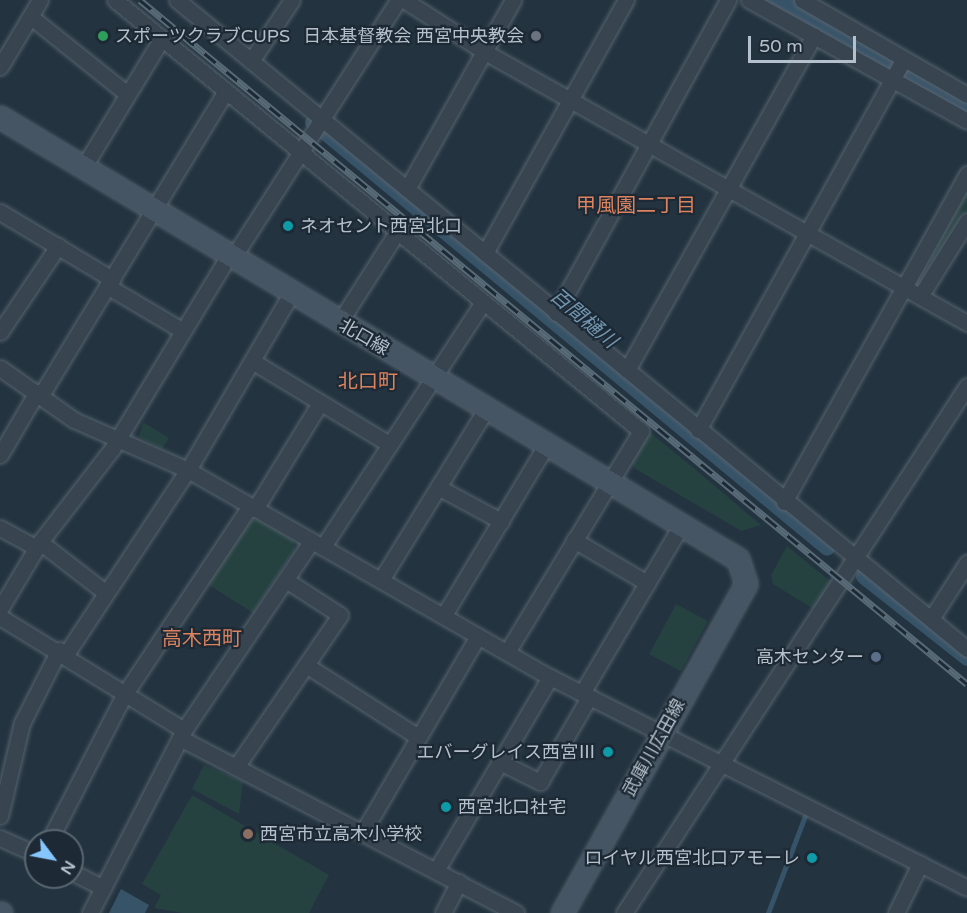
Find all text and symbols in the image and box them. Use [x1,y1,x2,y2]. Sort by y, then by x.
scale bar [751,24,859,62]
place label: スポーツクラブCUPS [115,25,290,47]
place label: 日本基督教会 西宮中央教会 [303,25,524,47]
marker: スポーツクラブCUPS [96,29,110,43]
marker: 日本基督教会 西宮中央教会 [529,29,543,43]
text: 50 m [759,35,803,57]
district label: 甲風園二丁目 [576,194,696,218]
place label: ネオセント西宮北口 [300,215,462,237]
marker: ネオセント西宮北口 [281,219,295,233]
water label: 百間樋川 [545,284,621,354]
street label: 北口線 [335,314,393,360]
district label: 北口町 [338,370,398,394]
district label: 高木西町 [162,627,242,651]
place label: 高木センター [756,646,864,668]
marker: 高木センター [869,650,883,664]
street label: 武庫川広田線 [618,696,690,800]
place label: エバーグレイス西宮Ⅲ [416,741,596,763]
marker: エバーグレイス西宮Ⅲ [601,745,615,759]
place label: 西宮北口社宅 [458,796,566,818]
marker: 西宮北口社宅 [439,800,453,814]
place label: 西宮市立高木小学校 [260,823,422,845]
marker: 西宮市立高木小学校 [241,827,255,841]
north arrow [24,829,84,889]
place label: ロイヤル西宮北口アモーレ [584,847,800,869]
marker: ロイヤル西宮北口アモーレ [805,851,819,865]
text: N [56,857,79,878]

